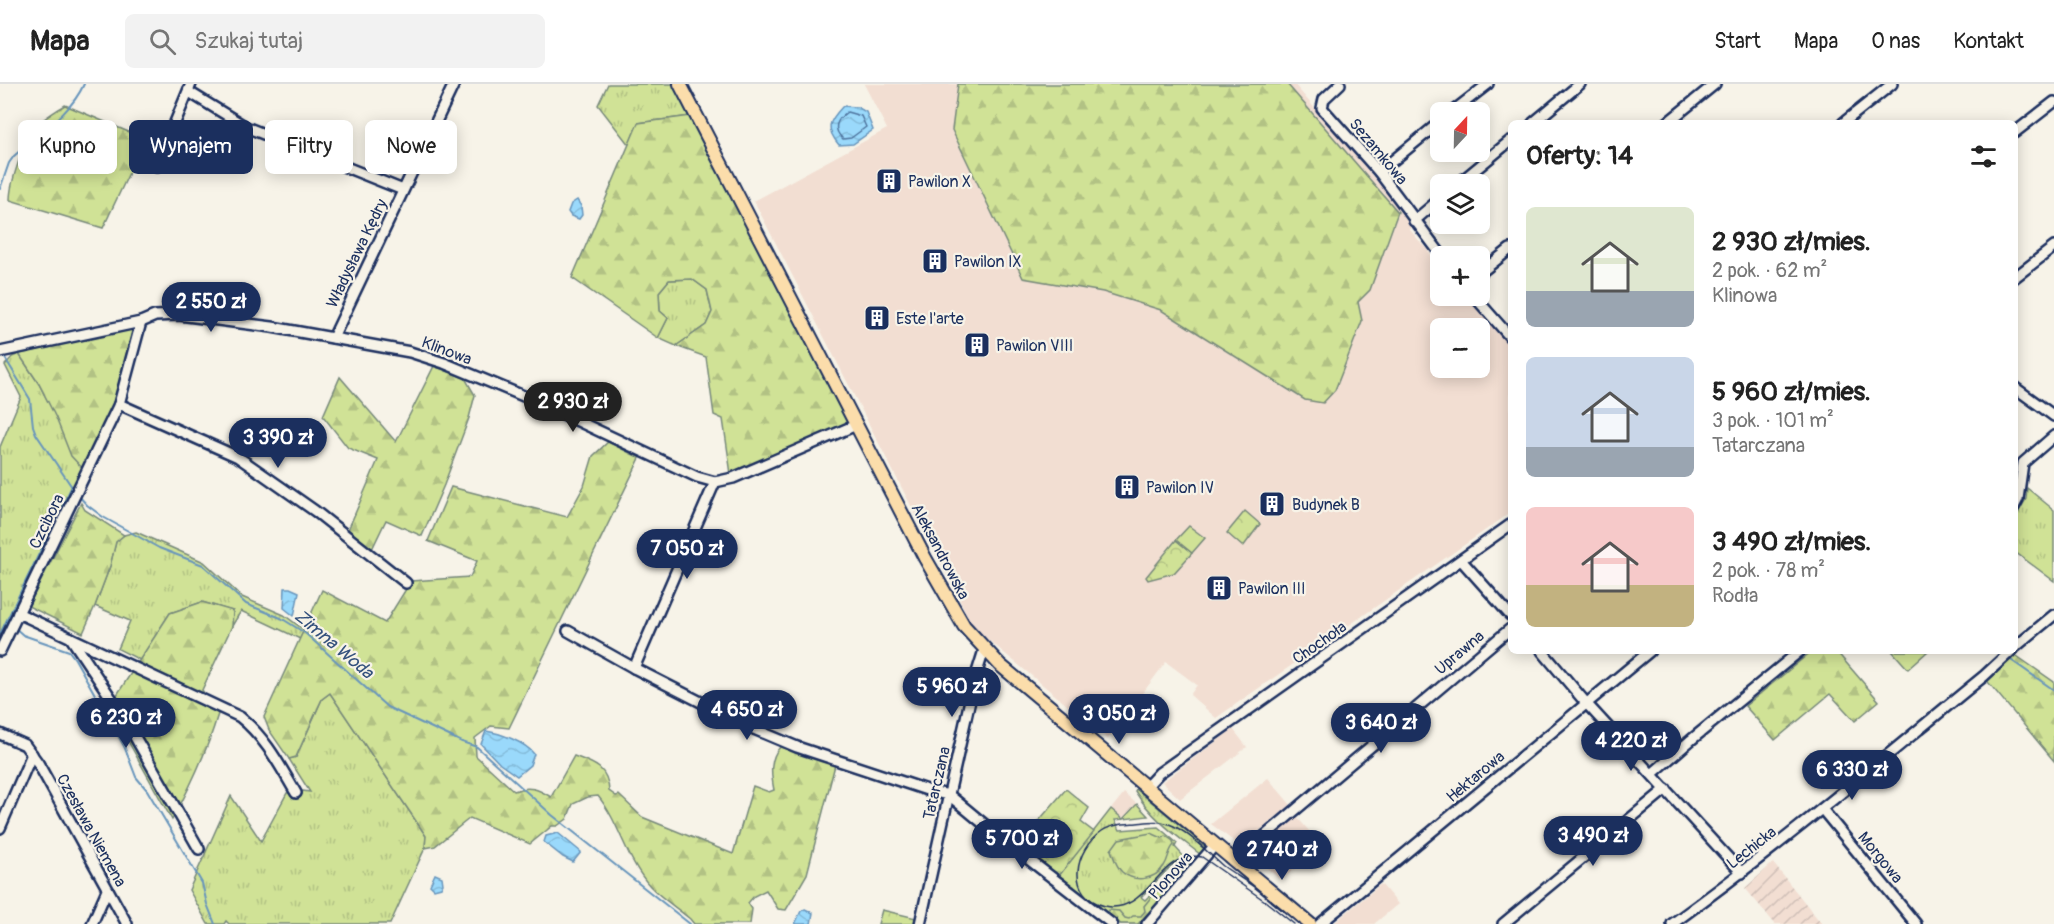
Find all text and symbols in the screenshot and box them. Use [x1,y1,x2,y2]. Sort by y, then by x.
search box [125,14,545,68]
text: Mapa [30,24,89,59]
icon: search [146,25,179,58]
text: Szukaj tutaj [194,27,303,55]
text: Start [1714,28,1761,55]
text: Mapa [1794,28,1838,55]
text: O nas [1871,28,1920,55]
text: Kontakt [1953,28,2024,55]
north arrow [1430,102,1490,162]
map controls [1430,102,1490,378]
street label: Sezamkowa [1345,114,1412,189]
chip: Kupno [18,120,117,174]
chip: Wynajem [129,120,253,174]
chip: Filtry [265,120,353,174]
chip: Nowe [365,120,457,174]
text: Oferty: 14 [1526,140,1633,172]
icon: filters [1967,140,2000,173]
building icon: Pawilon X [874,166,904,196]
place label: Pawilon X [908,172,971,192]
button: layers [1430,174,1490,234]
street label: Władysława Kędry [322,196,392,311]
text: 2 930 zł/mies. [1712,226,1871,258]
icon: home [1574,231,1646,303]
building icon: Pawilon IX [920,246,950,276]
button: + [1430,246,1490,306]
place label: Pawilon IX [954,252,1022,272]
text: 2 pok. · 62 m² [1712,258,1827,283]
pin: 2 550 zł [149,282,273,333]
text: Klinowa [1712,283,1777,308]
text: 2 550 zł [176,289,246,314]
building icon: Este l'arte [862,303,892,333]
place label: Este l'arte [896,309,964,329]
button: − [1430,318,1490,378]
building icon: Pawilon VIII [962,330,992,360]
street label: Klinowa [419,332,475,370]
place label: Pawilon VIII [996,336,1073,356]
text: 5 960 zł/mies. [1712,376,1871,408]
icon: home [1574,381,1646,453]
pin: 2 930 zł [511,382,635,433]
text: 2 930 zł [538,389,608,414]
text: 3 pok. · 101 m² [1712,408,1834,433]
pin: 3 390 zł [216,418,340,469]
text: 3 390 zł [243,425,313,450]
text: Tatarczana [1712,433,1805,458]
building icon: Pawilon IV [1112,472,1142,502]
place label: Pawilon IV [1146,478,1214,498]
building icon: Budynek B [1257,489,1287,519]
street label: Czcibora [25,491,69,552]
place label: Budynek B [1292,495,1360,515]
street label: Aleksandrowska [906,500,974,603]
text: 3 490 zł/mies. [1712,526,1871,558]
pin: 7 050 zł [625,529,749,580]
icon: home [1574,531,1646,603]
text: 7 050 zł [651,536,723,561]
text: 2 pok. · 78 m² [1712,558,1825,583]
building icon: Pawilon III [1204,573,1234,603]
place label: Pawilon III [1238,579,1306,599]
text: Rodła [1712,583,1758,608]
water label: Zimna Woda [290,605,379,685]
street label: Chochoła [1289,617,1351,669]
street label: Uprawna [1431,626,1489,679]
pin: 5 960 zł [890,667,1014,718]
text: 5 960 zł [917,674,987,699]
pin: 4 650 zł [685,690,809,741]
pin: 3 050 zł [1057,694,1181,745]
text: 4 650 zł [711,697,783,722]
pin: 6 230 zł [64,698,188,749]
text: 3 050 zł [1082,701,1156,726]
pin: 3 640 zł [1319,703,1443,754]
text: 6 230 zł [90,705,162,730]
text: 3 640 zł [1345,710,1417,735]
pin: 4 220 zł [1569,721,1693,772]
text: 4 220 zł [1595,728,1667,753]
street label: Tatarczana [919,745,955,822]
street label: Hektarowa [1442,747,1509,807]
pin: 6 330 zł [1790,750,1914,801]
text: 6 330 zł [1816,757,1888,782]
street label: Czesława Niemena [52,771,130,890]
pin: 3 490 zł [1531,816,1655,867]
pin: 5 700 zł [960,819,1084,870]
street label: Lechicka [1723,822,1781,873]
text: 3 490 zł [1558,823,1628,848]
text: 5 700 zł [986,826,1058,851]
street label: Morgowa [1853,828,1907,887]
pin: 2 740 zł [1220,830,1344,881]
text: 2 740 zł [1246,837,1318,862]
street label: Plonowa [1144,848,1197,904]

